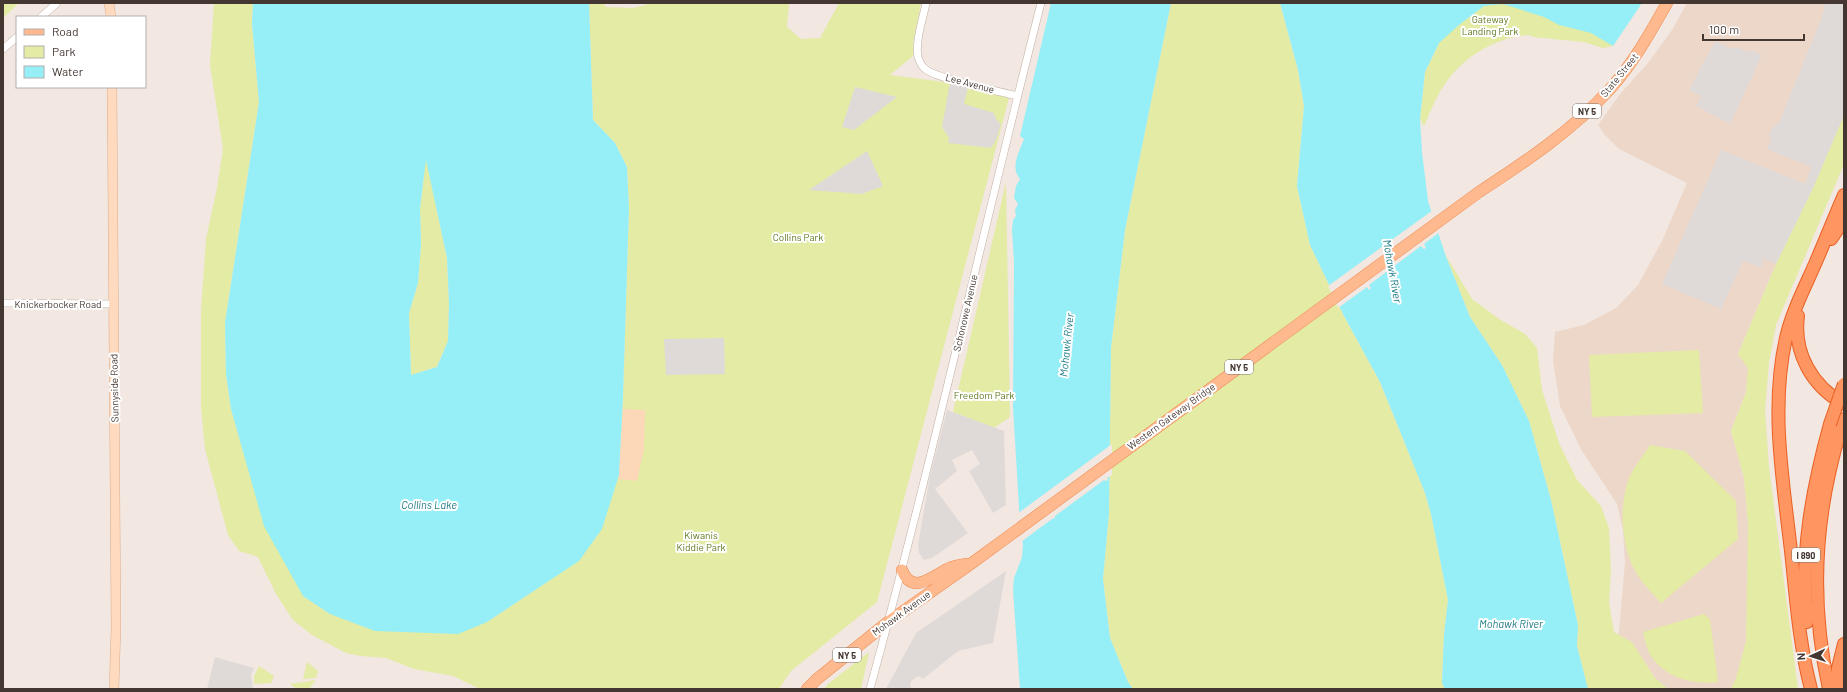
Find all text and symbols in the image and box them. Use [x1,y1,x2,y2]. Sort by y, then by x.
park label: Gateway Landing Park [1462,13,1518,37]
legend [16,16,146,88]
scale bar [1703,16,1804,42]
text: 100 m [1709,22,1739,36]
text: Road [52,24,79,38]
text: Park [52,44,76,58]
street label: State Street [1598,50,1640,99]
text: Water [52,64,84,78]
street label: Lee Avenue [944,71,996,95]
road number: NY 5 [1573,104,1601,118]
park label: Collins Park [773,231,823,243]
water label: Mohawk River [1381,238,1405,305]
street label: Schonowe Avenue [950,273,980,353]
street label: Knickerbocker Road [15,298,101,310]
water label: Mohawk River [1056,311,1076,377]
street label: Sunnyside Road [107,354,121,422]
road number: NY 5 [1225,360,1253,374]
street label: Western Gateway Bridge [1125,380,1217,452]
park label: Freedom Park [954,389,1014,401]
water label: Collins Lake [401,498,457,511]
park label: Kiwanis Kiddie Park [676,529,726,553]
road number: I 890 [1792,548,1820,562]
street label: Mohawk Avenue [870,588,932,638]
water label: Mohawk River [1479,617,1544,630]
north arrow [1791,636,1831,676]
road number: NY 5 [833,648,861,662]
text: N [1794,653,1807,661]

